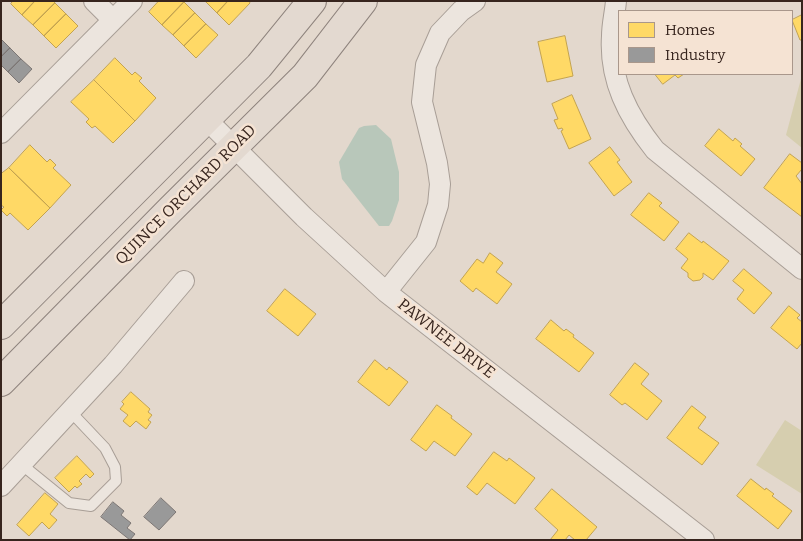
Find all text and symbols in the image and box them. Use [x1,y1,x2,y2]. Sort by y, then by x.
legend [618,10,793,75]
text: Homes [665,21,715,39]
text: Industry [665,46,725,64]
street label: QUINCE ORCHARD ROAD [112,121,260,269]
street label: PAWNEE DRIVE [394,295,498,383]

